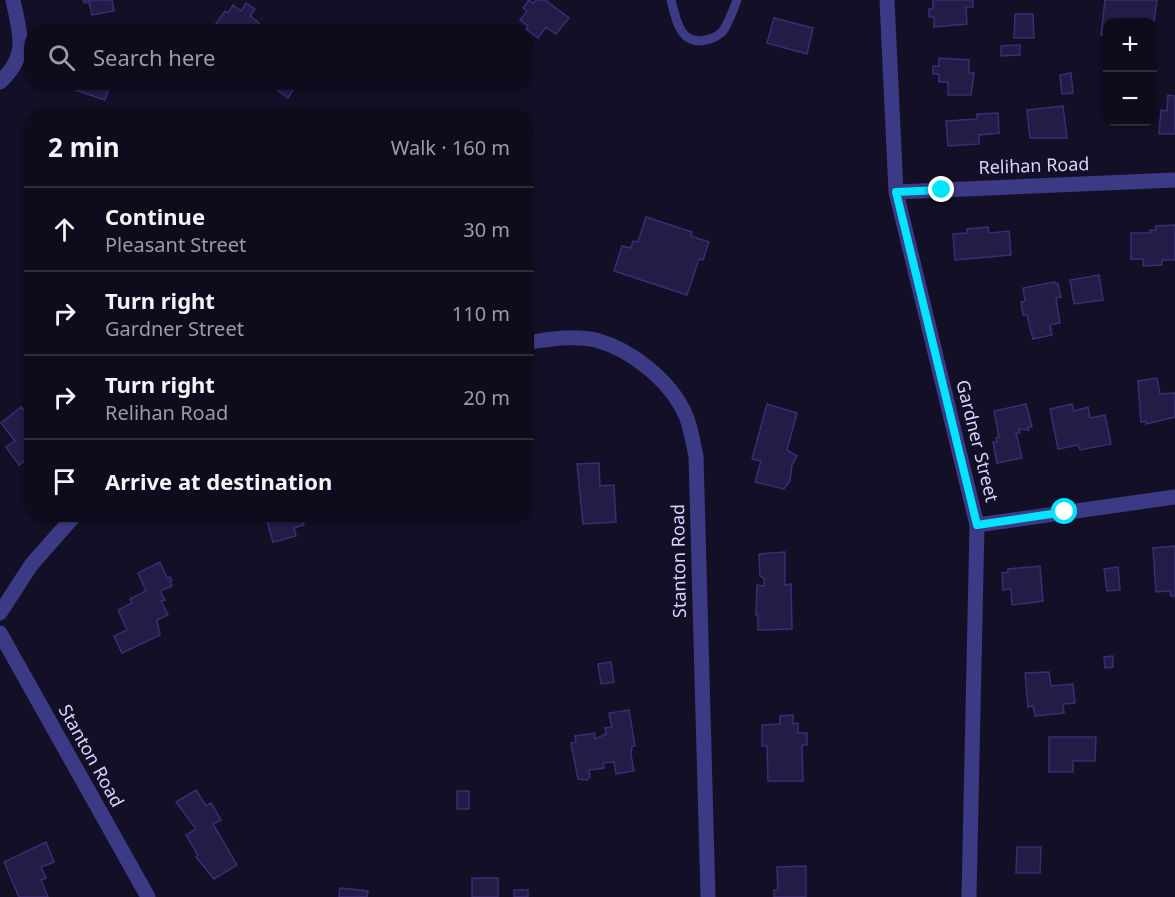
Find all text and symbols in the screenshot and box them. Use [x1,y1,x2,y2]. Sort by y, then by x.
map controls [1103,18,1157,126]
button: + [1103,18,1157,72]
search box [24,24,534,90]
icon: search [45,41,78,74]
text: Search here [93,42,215,72]
button: − [1103,72,1157,126]
text: 2 min [48,129,120,165]
text: Walk · 160 m [391,134,510,161]
street label: Relihan Road [978,151,1090,179]
route end [928,176,954,202]
text: Continue [105,201,205,231]
icon: ahead [48,213,81,246]
text: 30 m [463,216,510,243]
text: Pleasant Street [105,231,246,258]
text: Turn right [105,285,215,315]
icon: right [48,297,81,330]
text: 110 m [452,300,510,327]
text: Gardner Street [105,315,244,342]
text: Turn right [105,369,215,399]
street label: Gardner Street [951,377,1005,505]
icon: right [48,381,81,414]
text: 20 m [463,384,510,411]
text: Relihan Road [105,399,228,426]
icon: arrive [48,465,81,498]
text: Arrive at destination [105,466,332,496]
route start [1051,498,1077,524]
street label: Stanton Road [665,504,691,618]
street label: Stanton Road [54,700,130,811]

